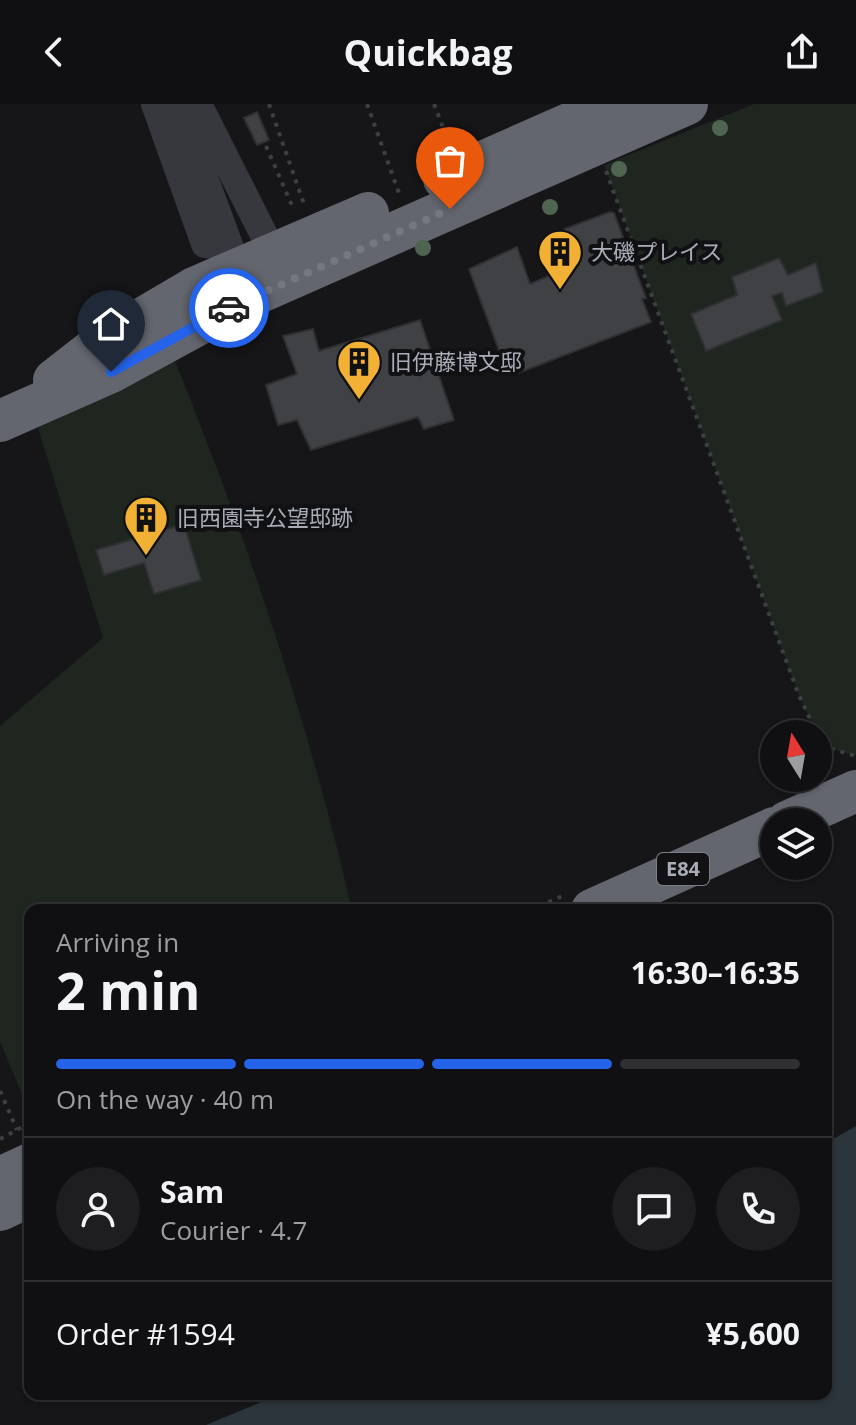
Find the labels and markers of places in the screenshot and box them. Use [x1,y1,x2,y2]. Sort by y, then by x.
pin [416,127,484,209]
building icon: 大磯プレイス [536,228,584,291]
place label: 大磯プレイス [591,236,722,266]
pin [77,290,145,372]
building icon: 旧伊藤博文邸 [335,338,383,401]
place label: 旧伊藤博文邸 [390,346,522,376]
building icon: 旧西園寺公望邸跡 [122,494,170,557]
place label: 旧西園寺公望邸跡 [177,502,353,532]

